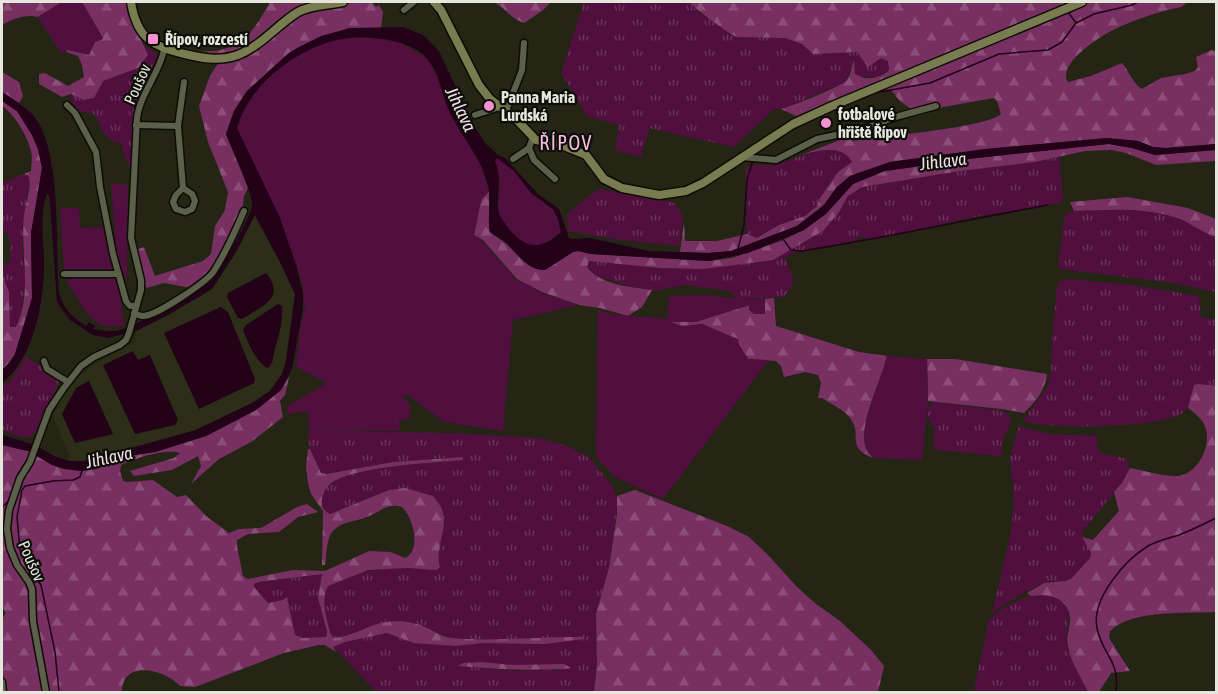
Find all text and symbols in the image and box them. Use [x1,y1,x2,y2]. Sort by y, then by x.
place label: Řípov, rozcestí [165,30,248,48]
marker: Řípov, rozcestí [146,32,160,46]
street label: Poušov [120,61,154,107]
water label: Jihlava [441,82,481,135]
place label: Panna Maria Lurdská [501,88,575,124]
marker: Panna Maria Lurdská [482,99,496,113]
place label: fotbalové hřiště Řípov [837,105,907,141]
marker: fotbalové hřiště Řípov [819,116,833,130]
district label: ŘÍPOV [539,131,593,154]
water label: Jihlava [917,148,968,174]
water label: Jihlava [83,442,135,472]
street label: Poušov [15,538,49,584]

